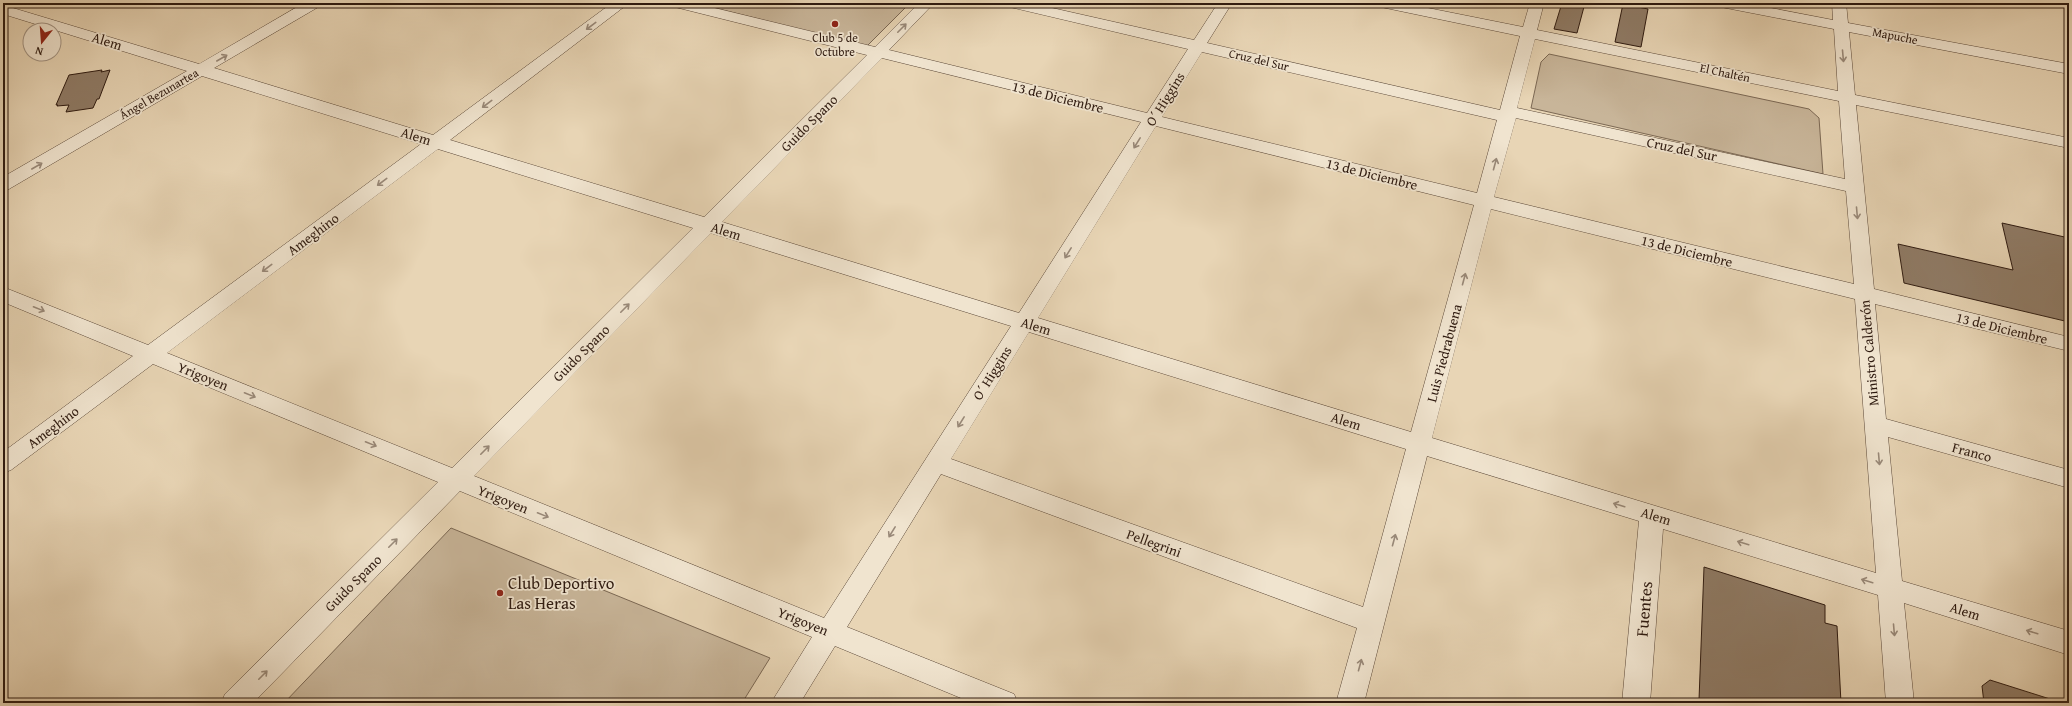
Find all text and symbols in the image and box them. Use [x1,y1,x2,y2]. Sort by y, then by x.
marker: Club 5 de Octubre [830,19,840,29]
north arrow [22,22,62,62]
one-way arrow [586,22,597,30]
one-way arrow [898,23,907,33]
street label: Mapuche [1871,23,1920,48]
street label: Alem [90,27,125,55]
place label: Club 5 de Octubre [812,29,858,60]
text: N [33,43,45,60]
street label: Cruz del Sur [1227,44,1291,75]
one-way arrow [1840,49,1847,62]
one-way arrow [215,53,227,61]
street label: El Chaltén [1698,59,1752,86]
street label: Ángel Bezunartea [116,64,202,123]
street label: O´ Higgins [1140,68,1190,130]
street label: 13 de Diciembre [1010,76,1106,118]
street label: Guido Spano [776,90,842,156]
one-way arrow [481,100,492,108]
street label: Alem [399,122,434,150]
street label: Cruz del Sur [1645,132,1719,166]
one-way arrow [1133,137,1141,148]
street label: 13 de Diciembre [1324,153,1420,195]
one-way arrow [1492,157,1499,170]
one-way arrow [31,161,43,169]
one-way arrow [377,178,388,186]
one-way arrow [1854,206,1861,219]
street label: Ameghino [283,208,343,260]
street label: Alem [709,217,744,245]
street label: 13 de Diciembre [1639,230,1735,272]
one-way arrow [1064,247,1072,258]
one-way arrow [262,264,273,272]
one-way arrow [1461,273,1468,286]
street label: Ministro Calderón [1854,299,1884,407]
street label: Luis Piedrabuena [1421,301,1467,404]
one-way arrow [621,303,630,313]
one-way arrow [33,306,45,313]
street label: 13 de Diciembre [1954,307,2050,349]
street label: Alem [1019,312,1054,340]
street label: Guido Spano [548,320,614,386]
street label: O´ Higgins [967,342,1017,404]
street label: Yrigoyen [175,357,232,395]
one-way arrow [244,392,256,400]
street label: Ameghino [23,401,83,453]
street label: Alem [1329,407,1364,435]
one-way arrow [957,416,965,428]
street label: Franco [1950,437,1994,467]
one-way arrow [364,441,376,449]
one-way arrow [480,445,490,455]
one-way arrow [1875,452,1882,465]
street label: Yrigoyen [475,480,532,518]
one-way arrow [1612,501,1625,508]
street label: Alem [1639,502,1674,530]
one-way arrow [536,511,548,519]
street label: Pellegrini [1124,524,1184,562]
one-way arrow [888,526,896,537]
one-way arrow [1391,534,1398,547]
one-way arrow [389,538,398,548]
one-way arrow [1737,539,1750,546]
street label: Guido Spano [320,550,386,616]
place label: Club Deportivo Las Heras [508,570,615,615]
one-way arrow [1861,577,1874,584]
street label: Fuentes [1629,580,1658,638]
marker: Club Deportivo Las Heras [495,588,505,598]
street label: Alem [1948,597,1983,625]
street label: Yrigoyen [775,602,832,640]
one-way arrow [1890,623,1897,636]
one-way arrow [2025,628,2038,635]
one-way arrow [1357,659,1364,672]
one-way arrow [258,670,268,680]

